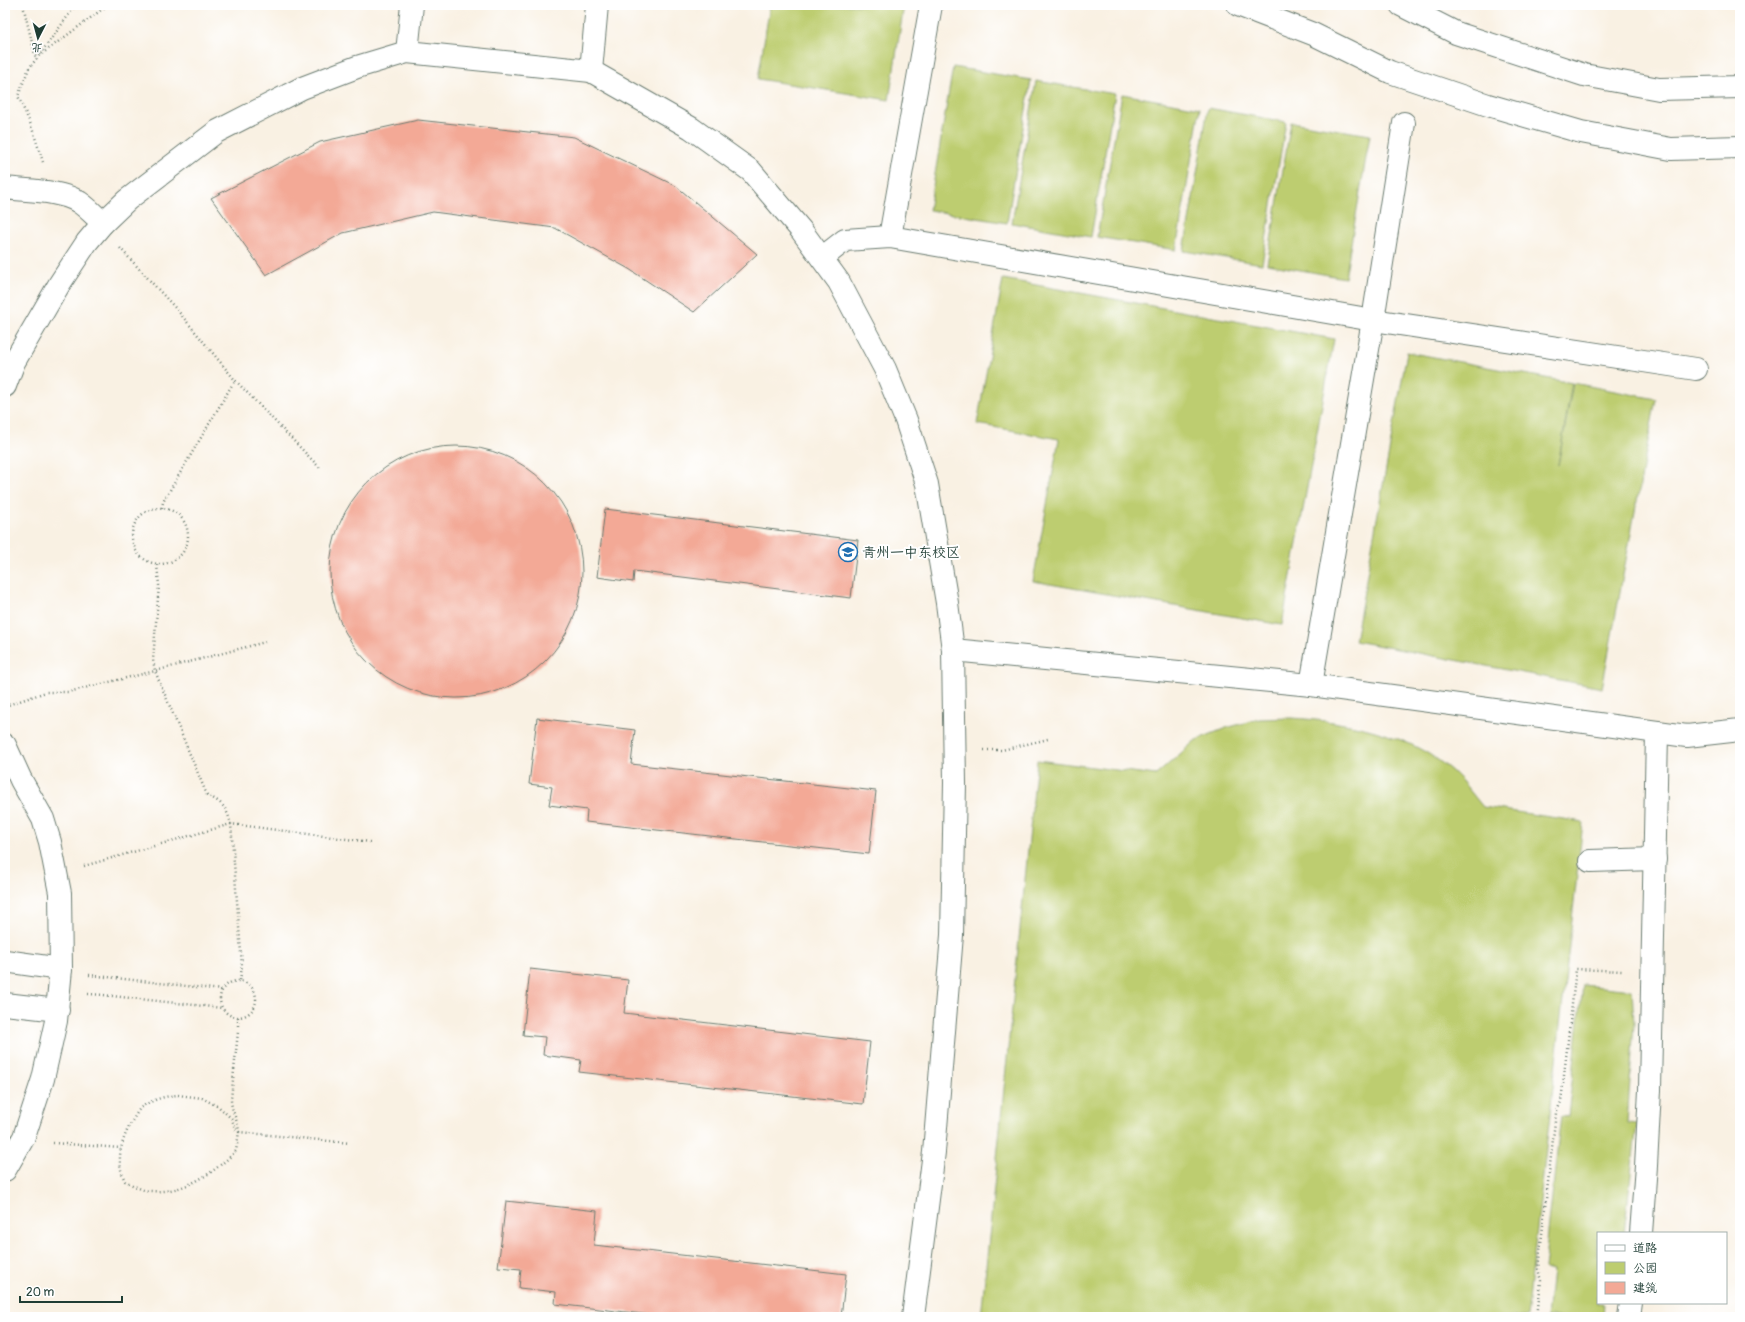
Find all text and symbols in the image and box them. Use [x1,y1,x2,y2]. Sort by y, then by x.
north arrow [18,18,58,58]
text: 北 [31,40,43,54]
school or university icon: 青州一中东校区 [837,541,859,563]
place label: 青州一中东校区 [862,544,960,561]
legend [1597,1232,1727,1304]
text: 道路 [1633,1241,1657,1256]
text: 公园 [1633,1261,1657,1276]
scale bar [20,1278,122,1304]
text: 建筑 [1633,1281,1657,1296]
text: 20 m [26,1285,55,1300]

